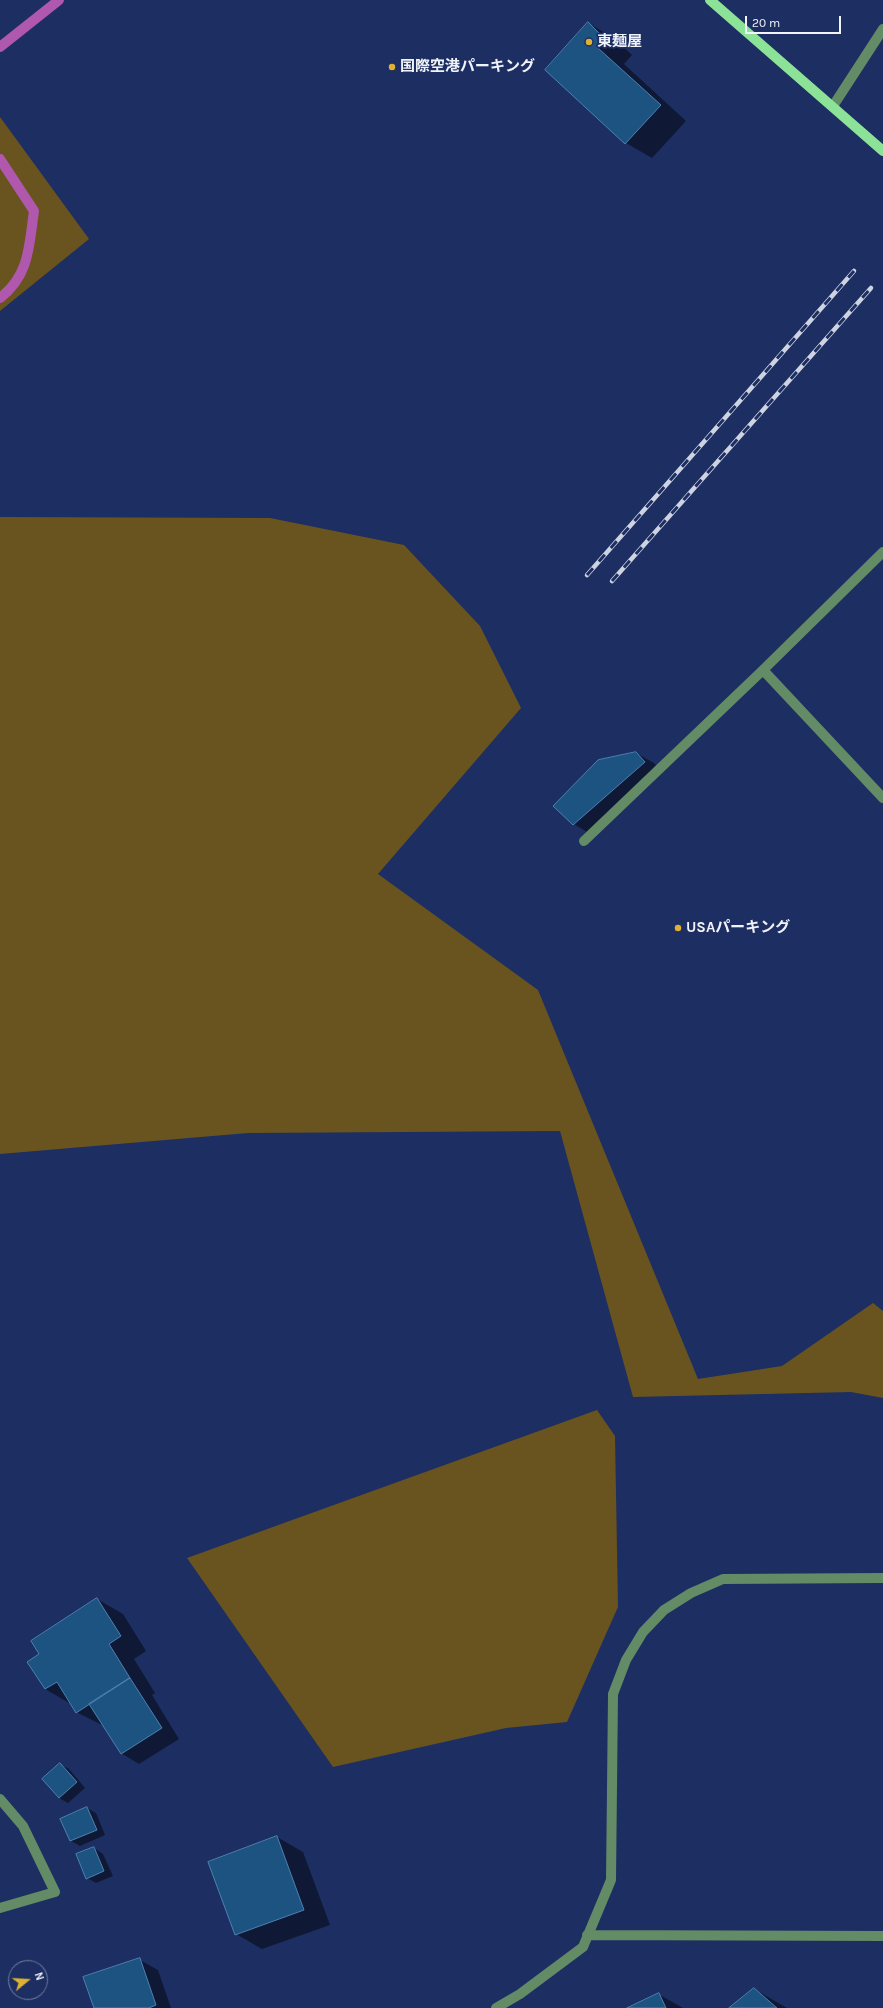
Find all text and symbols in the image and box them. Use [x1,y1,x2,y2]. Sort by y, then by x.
scale bar [747,8,843,34]
text: 20 m [752,16,780,30]
place label: 東麺屋 [597,33,642,51]
marker: 東麺屋 [584,37,594,47]
place label: 国際空港パーキング [400,58,535,76]
marker: 国際空港パーキング [387,62,397,72]
place label: USAパーキング [686,919,790,937]
marker: USAパーキング [673,923,683,933]
north arrow [8,1960,48,2000]
text: N [32,1971,46,1982]

